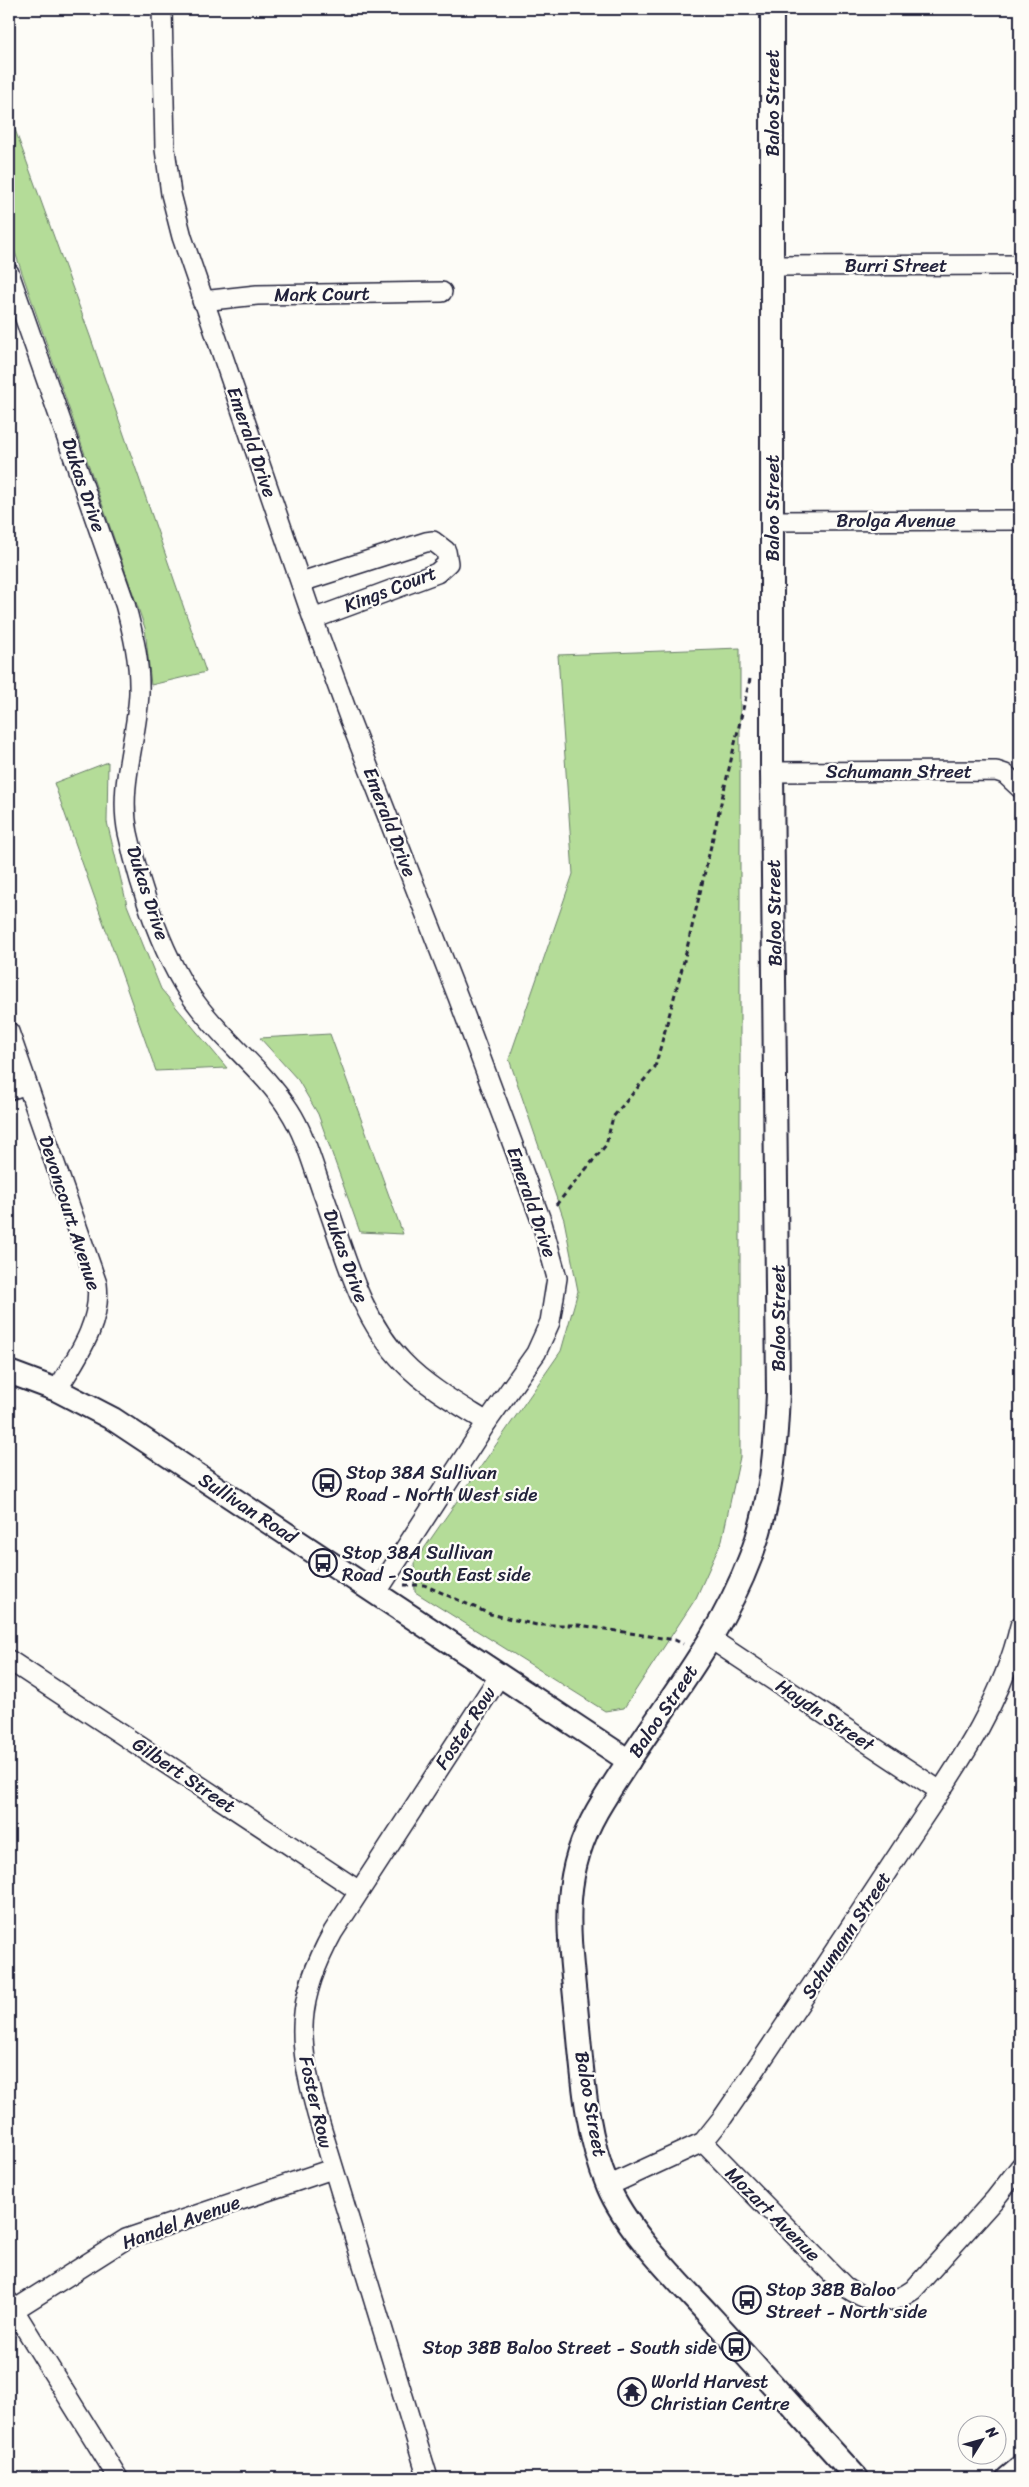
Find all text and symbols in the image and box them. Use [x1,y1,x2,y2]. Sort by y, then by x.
street label: Baloo Street [756,50,789,156]
street label: Burri Street [845,249,947,282]
street label: Mark Court [274,277,370,311]
street label: Emerald Drive [218,382,286,502]
street label: Dukas Drive [52,433,116,537]
street label: Baloo Street [756,455,789,561]
street label: Brolga Avenue [836,504,956,537]
street label: Kings Court [339,556,441,622]
street label: Schumann Street [826,755,972,788]
street label: Emerald Drive [354,762,426,882]
street label: Dukas Drive [117,841,179,945]
street label: Baloo Street [757,859,791,967]
street label: Devoncourt Avenue [29,1131,111,1295]
street label: Emerald Drive [498,1142,566,1262]
street label: Dukas Drive [314,1204,378,1308]
street label: Baloo Street [762,1265,795,1371]
place label: Stop 38A Sullivan Road - North West side [346,1456,538,1511]
street label: Sullivan Road [192,1464,305,1553]
bus stop icon: Stop 38A Sullivan Road - North West side [312,1468,342,1498]
place label: Stop 38A Sullivan Road - South East side [342,1536,531,1591]
bus stop icon: Stop 38A Sullivan Road - South East side [308,1548,338,1578]
street label: Baloo Street [619,1657,707,1765]
street label: Haydn Street [769,1670,882,1761]
street label: Foster Row [426,1679,505,1776]
street label: Gilbert Street [125,1728,243,1822]
street label: Schumann Street [792,1865,900,2005]
street label: Baloo Street [565,2049,617,2159]
street label: Foster Row [289,2053,343,2152]
street label: Mozart Avenue [717,2158,829,2270]
street label: Handel Avenue [117,2185,245,2259]
place label: Stop 38B Baloo Street - North side [766,2273,927,2328]
bus stop icon: Stop 38B Baloo Street - North side [732,2285,762,2315]
place label: Stop 38B Baloo Street - South side [422,2331,717,2364]
bus stop icon: Stop 38B Baloo Street - South side [721,2332,751,2362]
place label: World Harvest Christian Centre [651,2365,790,2420]
temple icon: World Harvest Christian Centre [617,2377,647,2407]
north arrow [956,2414,1006,2464]
text: N [978,2420,1005,2444]

